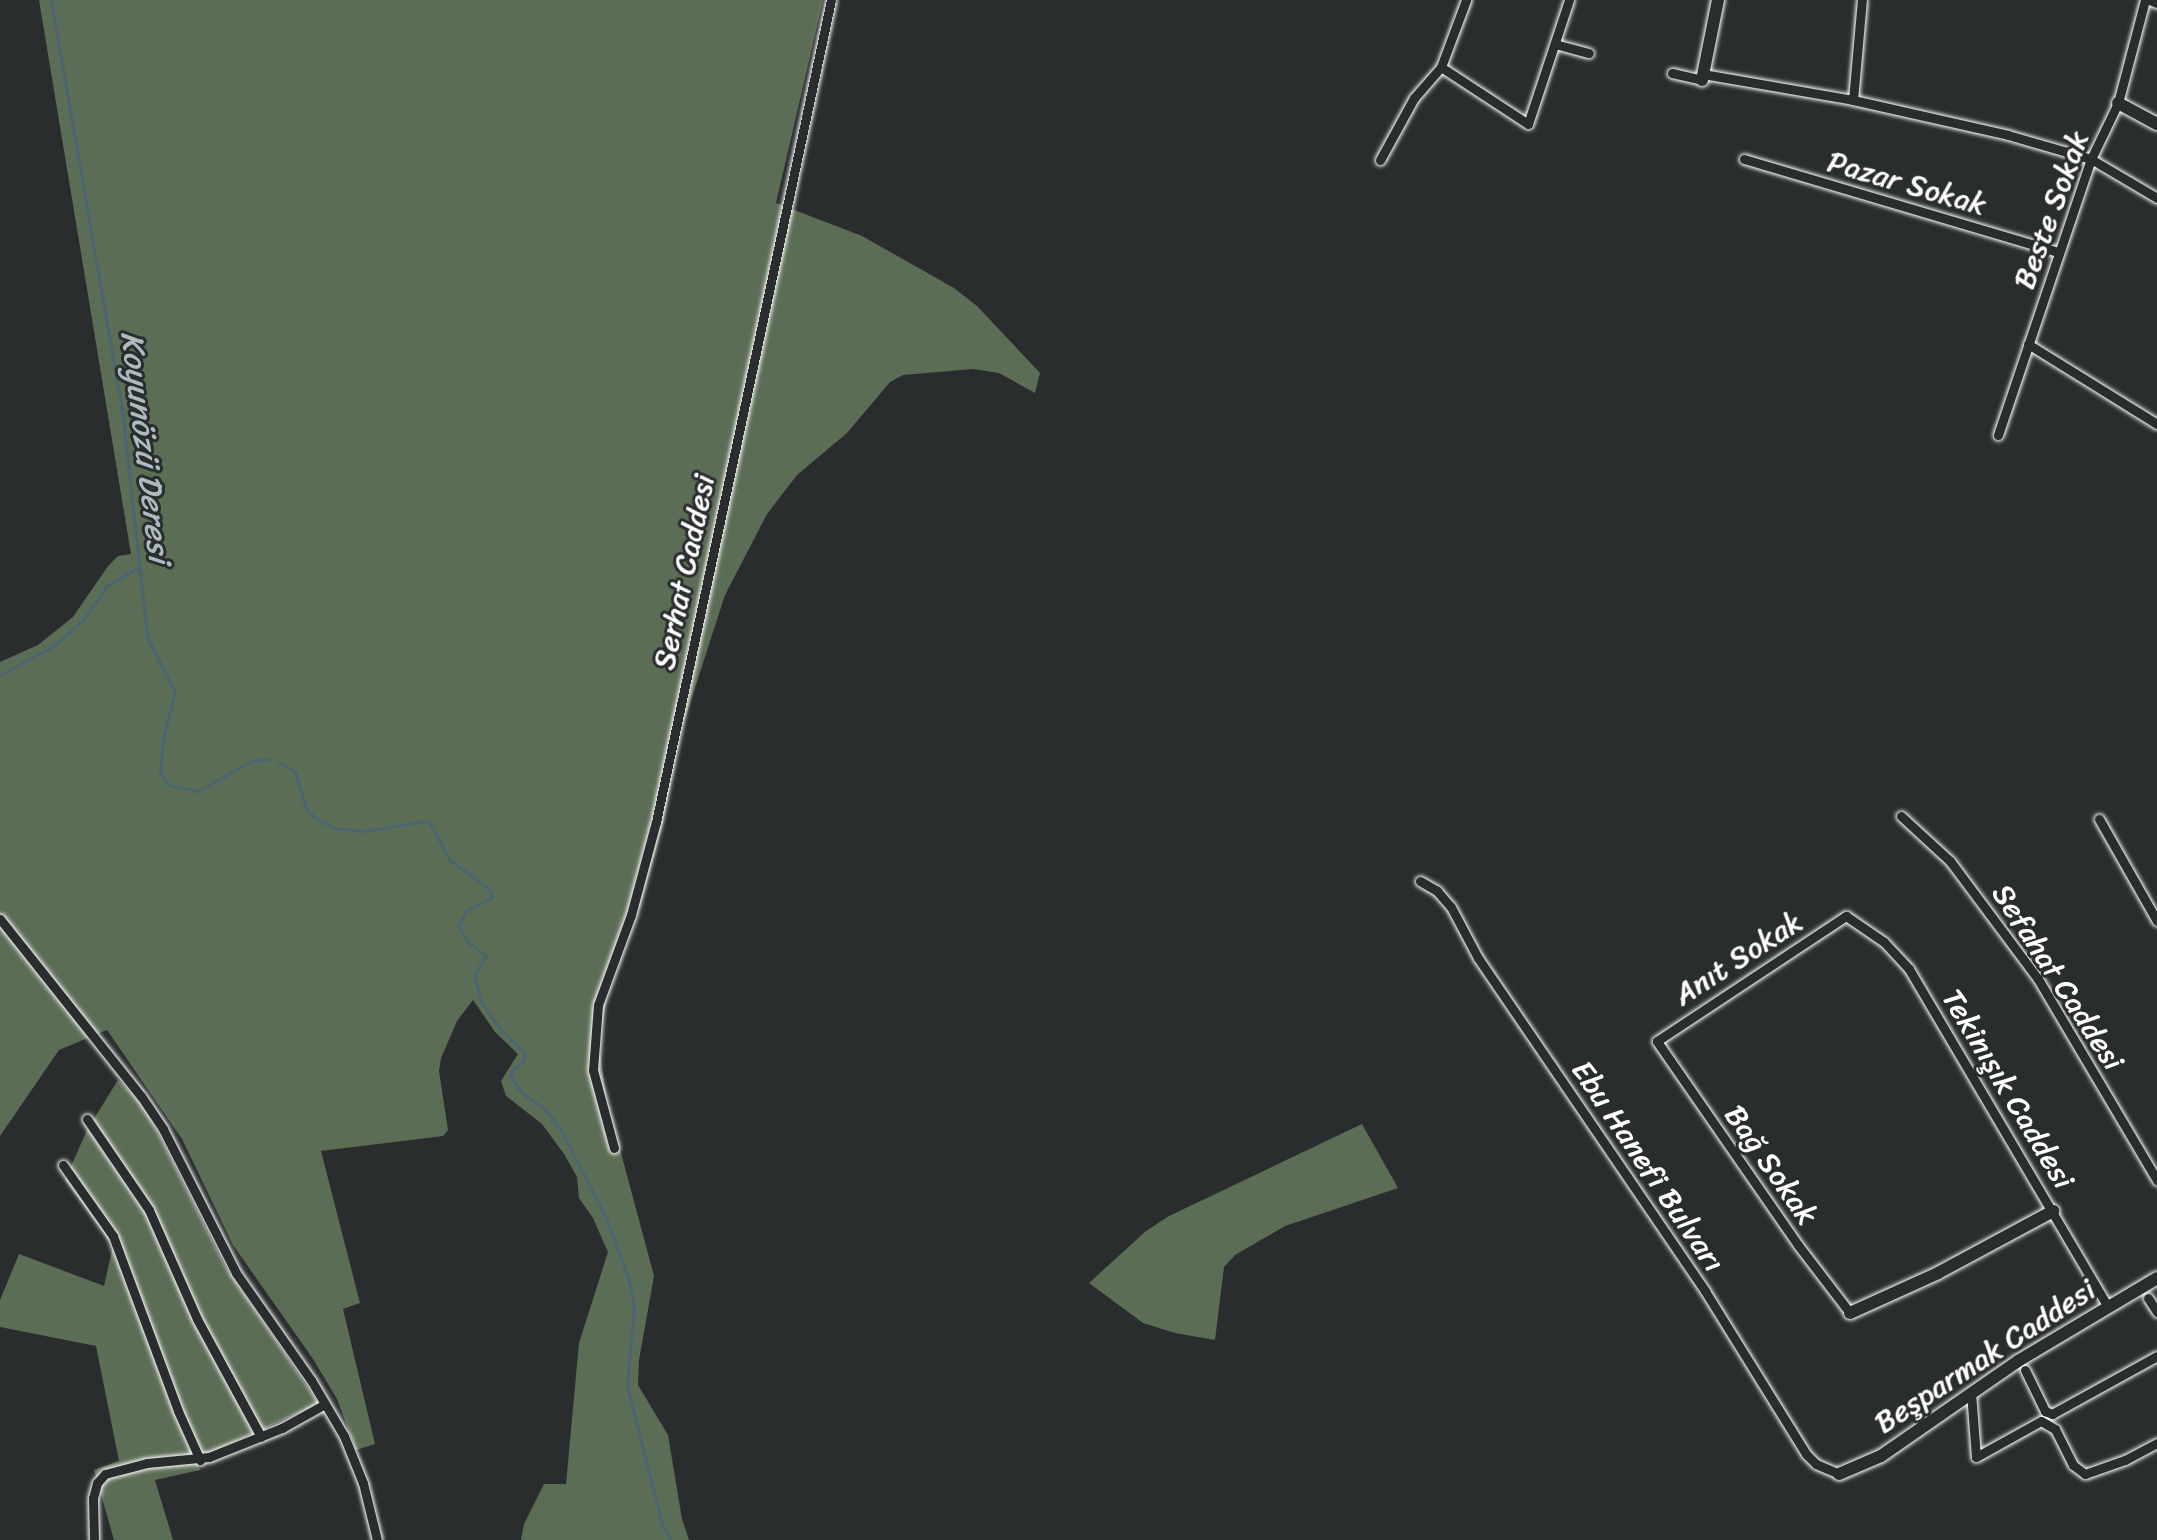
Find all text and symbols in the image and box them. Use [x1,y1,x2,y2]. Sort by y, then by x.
street label: Beste Sokak [2006,126,2096,294]
street label: Pazar Sokak [1823,143,1991,223]
water label: Koyunözü Deresi [112,329,178,565]
street label: Serhat Caddesi [646,471,722,673]
street label: Sefahat Caddesi [1984,877,2132,1077]
street label: Anıt Sokak [1667,903,1809,1013]
street label: Tekinışık Caddesi [1935,983,2081,1195]
street label: Ebu Hanefi Bulvarı [1564,1053,1732,1279]
street label: Bağ Sokak [1717,1098,1825,1232]
street label: Beşparmak Caddesi [1868,1272,2102,1440]

